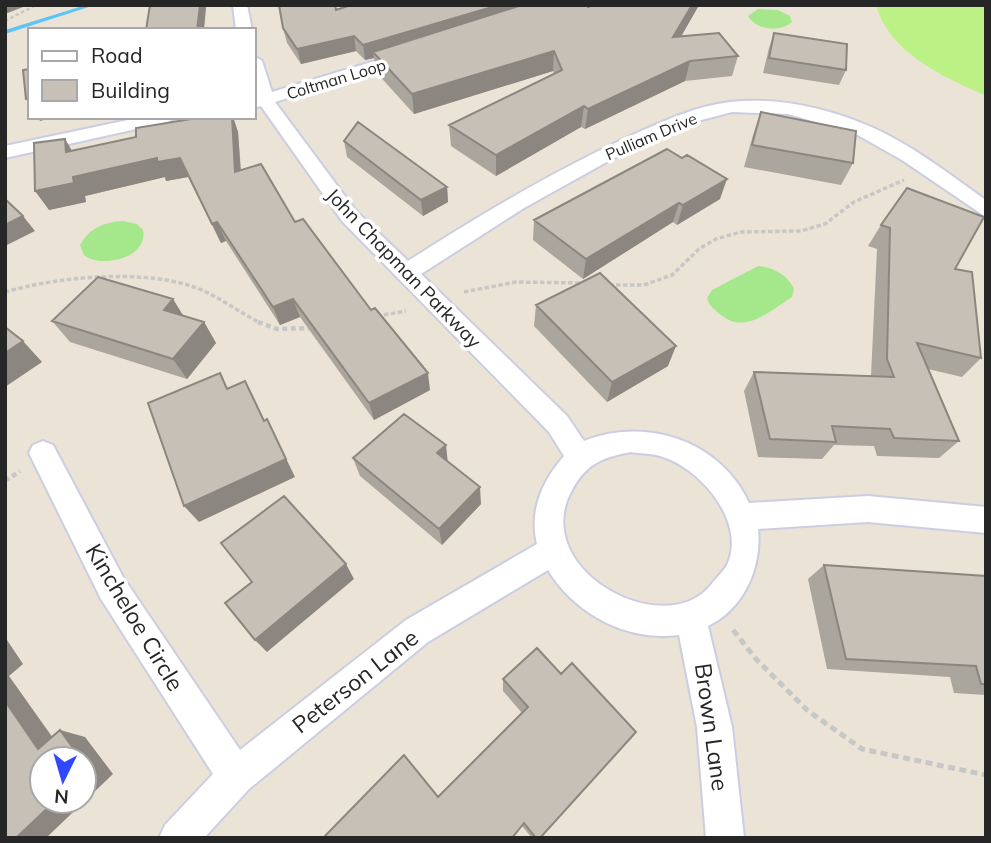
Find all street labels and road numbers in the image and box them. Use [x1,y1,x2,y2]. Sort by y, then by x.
street label: Coltman Loop [284,54,388,104]
street label: Pulliam Drive [602,108,700,164]
street label: John Chapman Parkway [321,183,487,353]
street label: Kincheloe Circle [80,538,190,696]
street label: Peterson Lane [286,623,424,739]
street label: Brown Lane [689,661,735,793]

